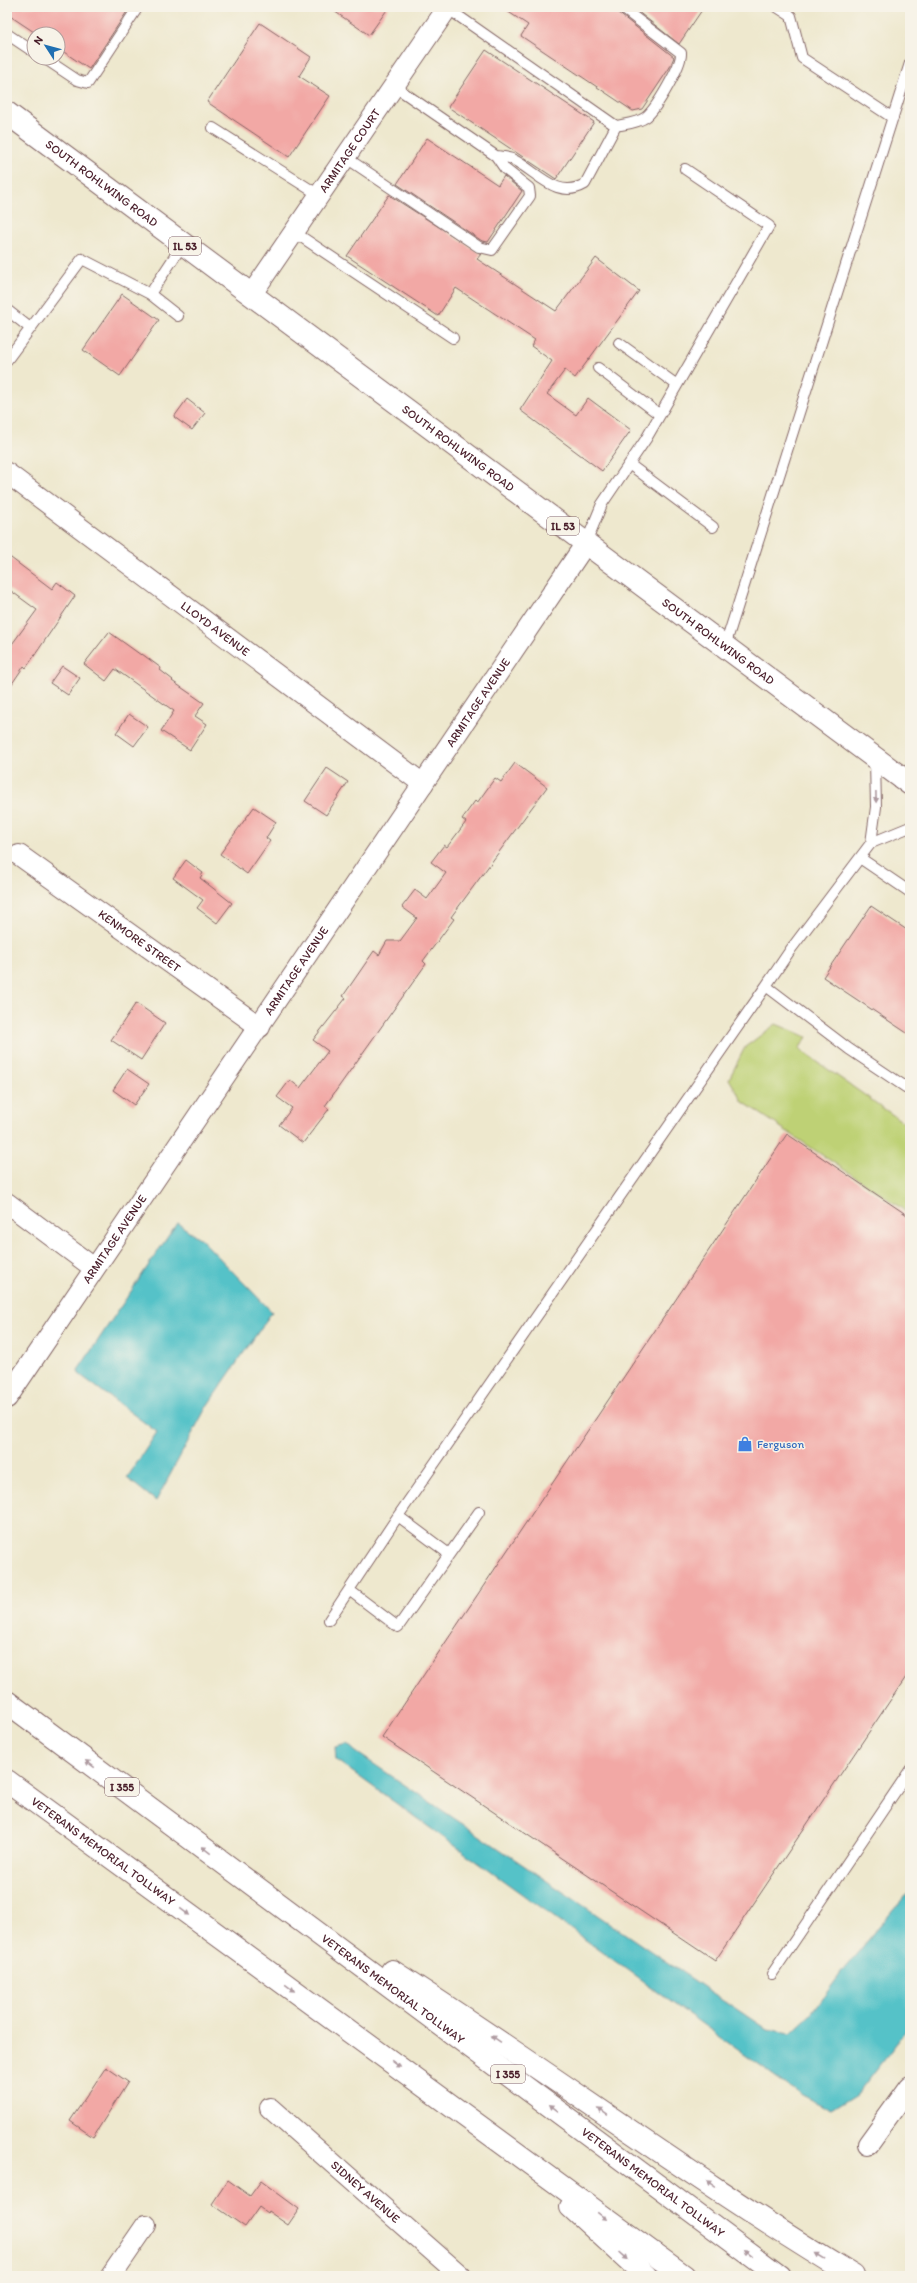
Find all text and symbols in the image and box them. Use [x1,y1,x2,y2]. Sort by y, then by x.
north arrow [26,26,66,66]
text: N [31,34,46,47]
street label: ARMITAGE COURT [316,106,383,195]
street label: SOUTH ROHLWING ROAD [43,137,161,230]
road number: IL 53 [169,237,201,255]
street label: SOUTH ROHLWING ROAD [399,402,517,495]
road number: IL 53 [547,517,579,535]
street label: SOUTH ROHLWING ROAD [659,595,777,688]
street label: LLOYD AVENUE [178,598,253,659]
street label: ARMITAGE AVENUE [443,655,513,749]
one-way arrow [872,791,879,803]
street label: KENMORE STREET [96,907,184,975]
street label: ARMITAGE AVENUE [261,924,331,1018]
street label: ARMITAGE AVENUE [80,1192,150,1286]
shop icon: Ferguson [736,1435,754,1453]
place label: Ferguson [757,1437,804,1451]
one-way arrow [85,1760,96,1768]
road number: I 355 [105,1778,139,1796]
street label: VETERANS MEMORIAL TOLLWAY [28,1794,178,1909]
one-way arrow [201,1846,211,1854]
one-way arrow [179,1908,190,1916]
street label: VETERANS MEMORIAL TOLLWAY [319,1931,467,2047]
one-way arrow [285,1984,295,1992]
one-way arrow [490,2035,502,2042]
one-way arrow [390,2060,401,2068]
road number: I 355 [491,2065,525,2083]
one-way arrow [548,2104,559,2112]
one-way arrow [598,2108,609,2115]
street label: VETERANS MEMORIAL TOLLWAY [579,2125,727,2240]
street label: SIDNEY AVENUE [328,2158,403,2226]
one-way arrow [705,2181,717,2188]
one-way arrow [597,2211,608,2220]
one-way arrow [742,2249,753,2257]
one-way arrow [619,2251,629,2261]
one-way arrow [815,2252,825,2260]

